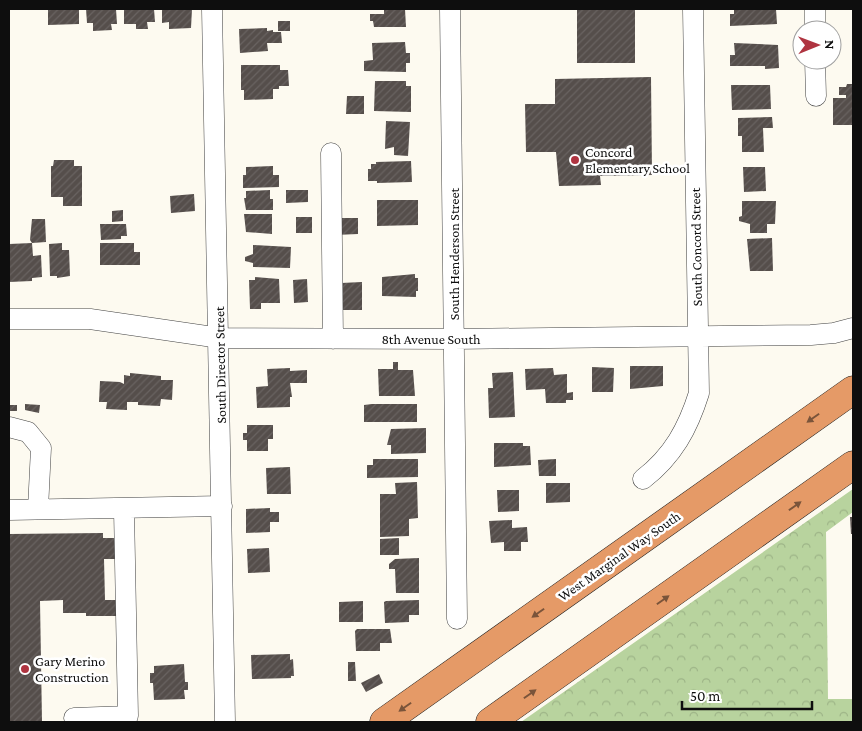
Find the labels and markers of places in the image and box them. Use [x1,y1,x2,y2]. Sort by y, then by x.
place label: Concord Elementary School [585,144,690,176]
marker: Concord Elementary School [569,154,581,166]
place label: Gary Merino Construction [35,653,109,685]
marker: Gary Merino Construction [19,663,31,675]

